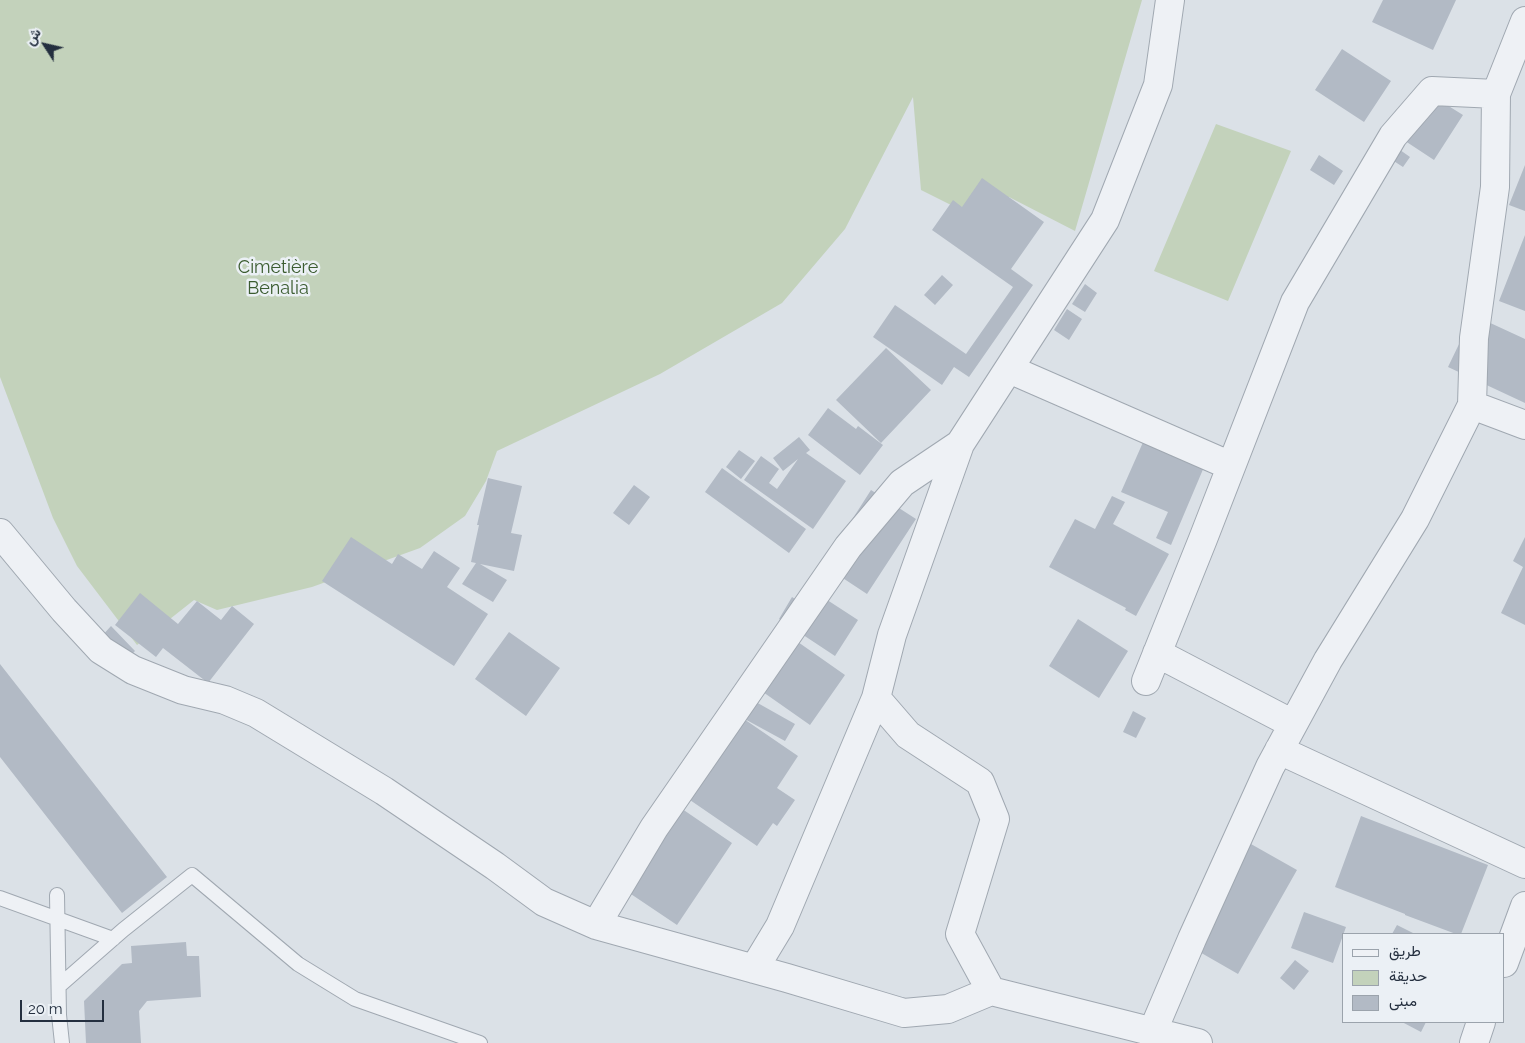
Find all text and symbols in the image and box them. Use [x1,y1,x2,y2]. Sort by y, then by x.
north arrow [20,20,70,70]
text: ش [21,25,44,48]
park label: Cimetière Benalia [238,257,318,300]
legend [1342,933,1505,1023]
text: طريق [1389,942,1421,960]
text: حديقة [1389,967,1427,985]
scale bar [22,990,106,1022]
text: مبنى [1389,992,1417,1010]
text: 20 m [28,1000,63,1018]

